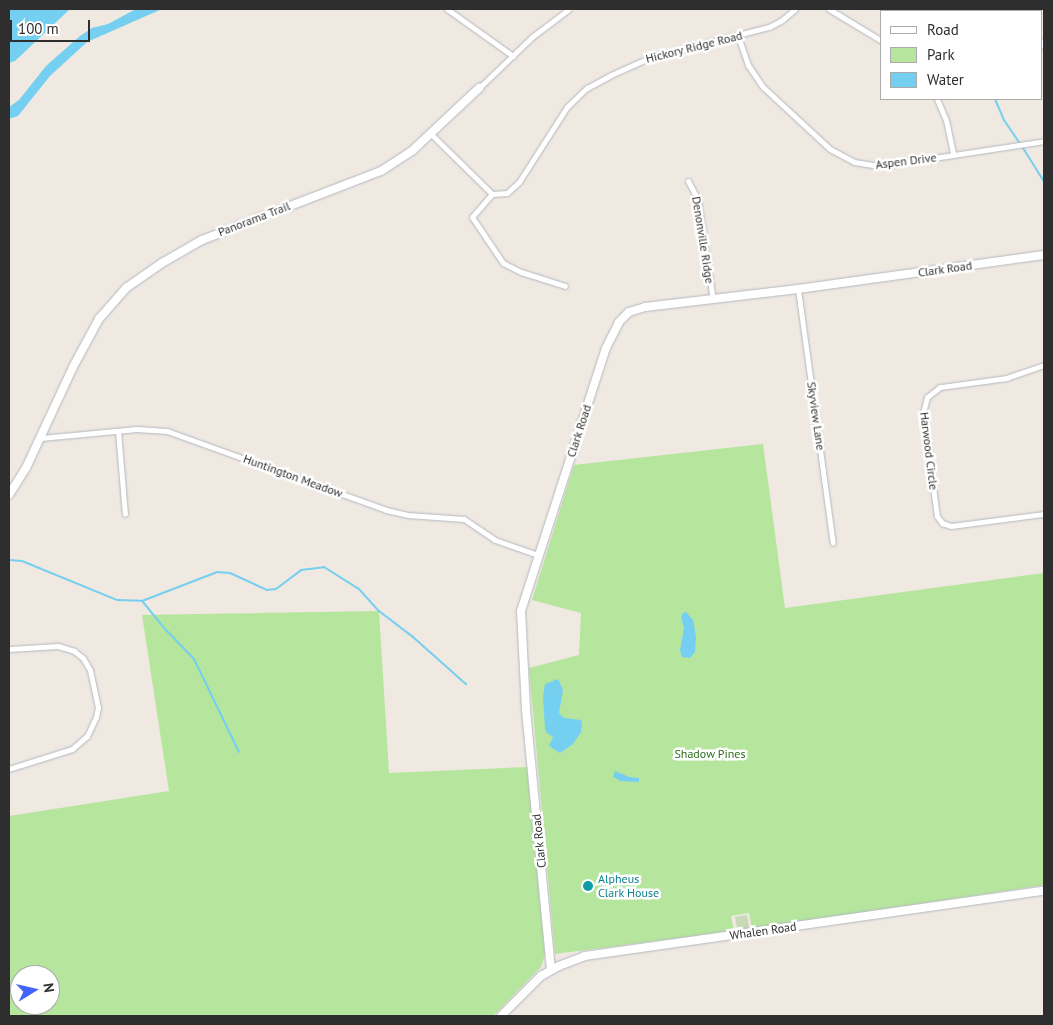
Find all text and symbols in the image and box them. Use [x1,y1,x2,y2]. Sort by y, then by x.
scale bar [12,10,92,42]
legend [880,10,1043,100]
text: 100 m [18,19,59,38]
text: Road [927,20,959,39]
street label: Hickory Ridge Road [644,28,744,66]
text: Park [927,45,955,64]
text: Water [927,70,964,89]
street label: Aspen Drive [875,150,937,172]
street label: Denonville Ridge [689,195,717,285]
street label: Panorama Trail [216,199,292,239]
street label: Clark Road [917,258,973,280]
street label: Skyview Lane [804,381,828,451]
street label: Clark Road [564,403,594,459]
street label: Harwood Circle [917,411,941,491]
street label: Huntington Meadow [241,451,345,501]
park label: Shadow Pines [674,747,746,761]
street label: Clark Road [529,813,549,869]
place label: Alpheus Clark House [598,872,659,900]
marker: Alpheus Clark House [582,880,594,892]
street label: Whalen Road [729,919,797,943]
north arrow [10,965,60,1015]
text: N [39,982,58,994]

